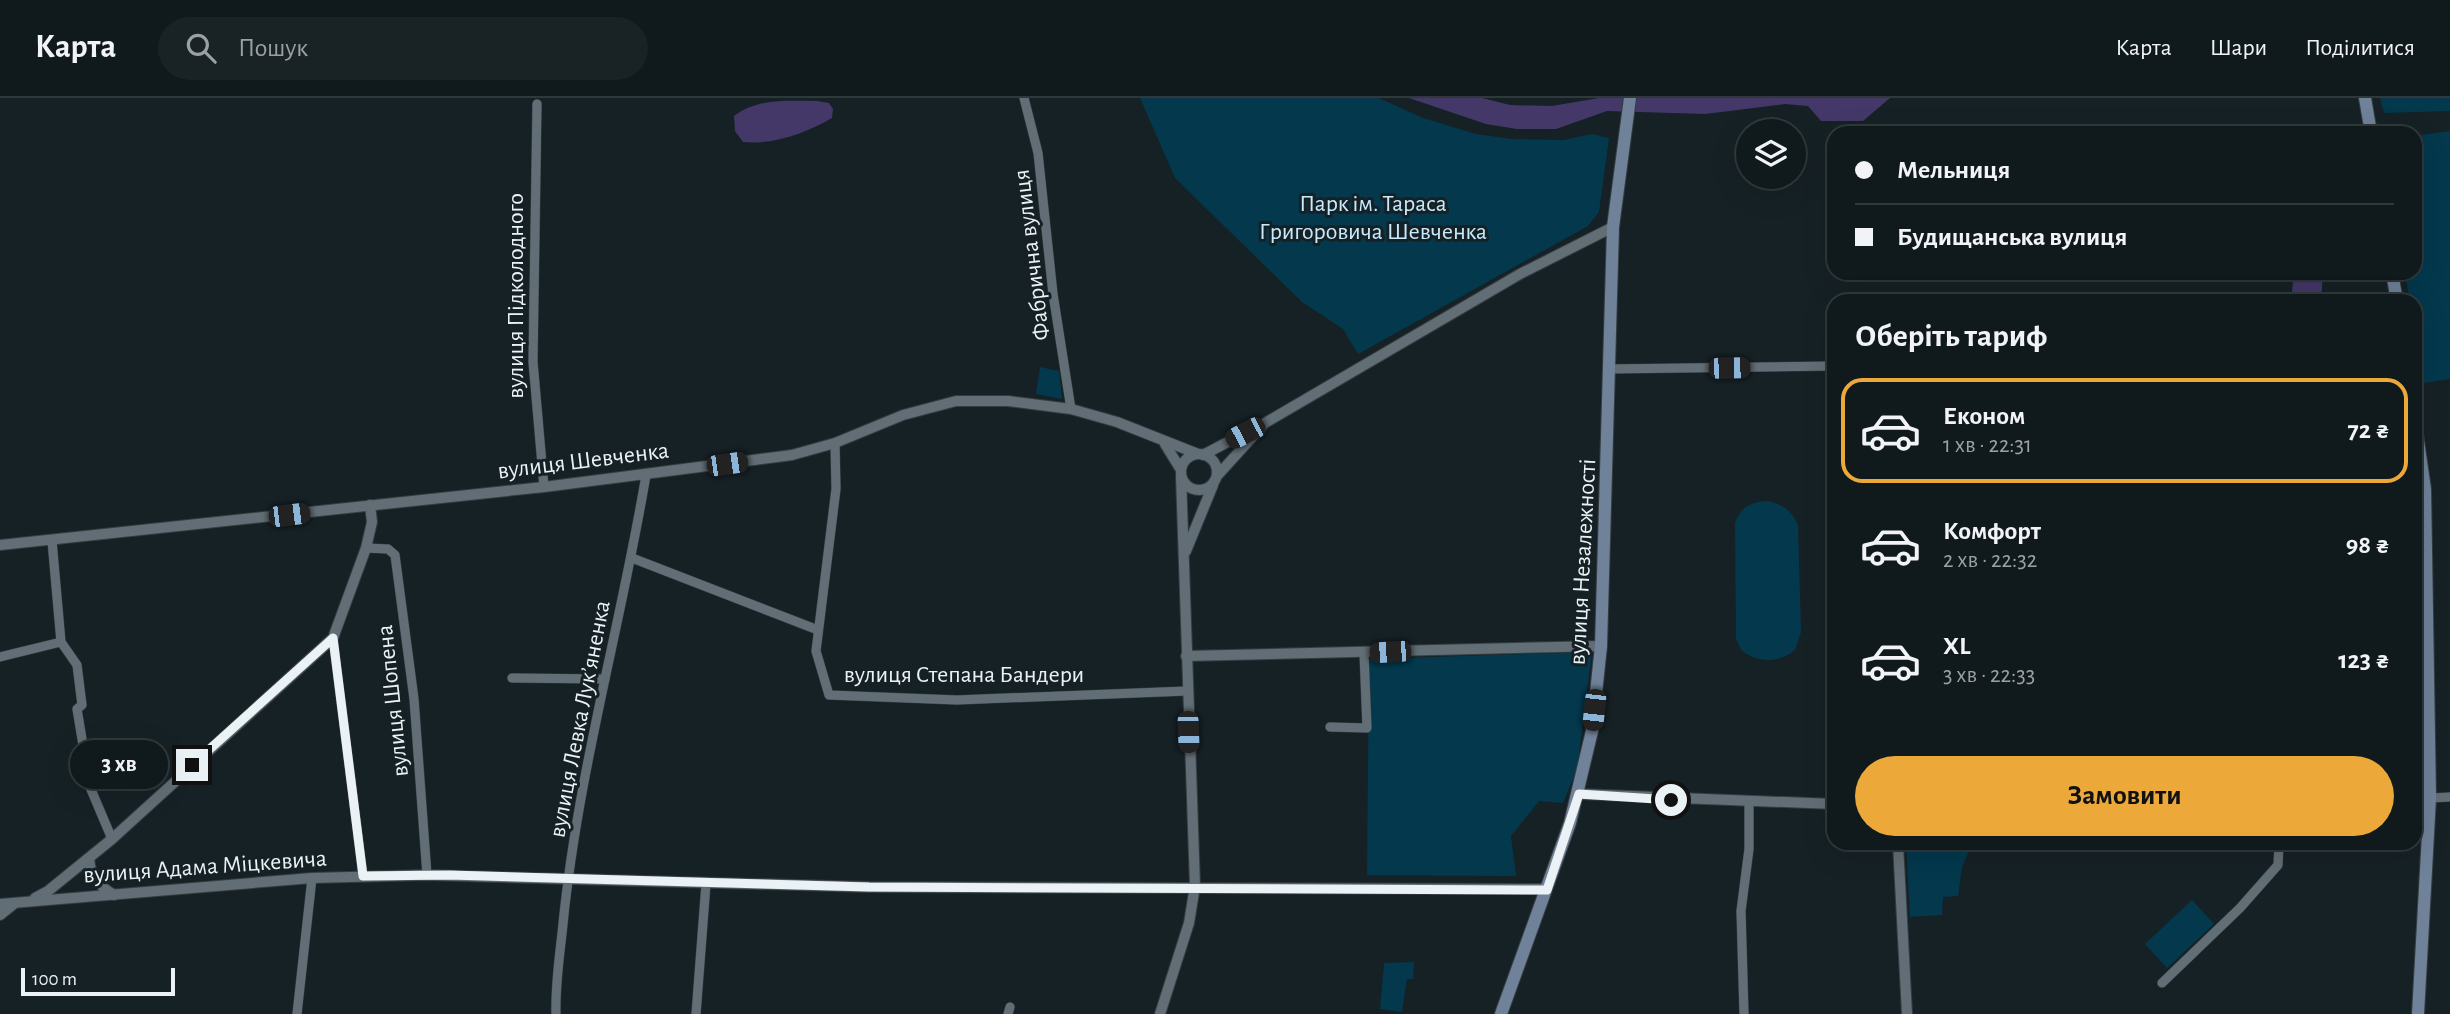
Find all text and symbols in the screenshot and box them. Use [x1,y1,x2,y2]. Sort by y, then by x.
search box [158,17,648,80]
icon: search [182,29,220,67]
text: Карта [35,31,116,64]
text: Пошук [238,35,308,61]
text: Карта [2115,36,2172,60]
text: Шари [2210,36,2267,60]
text: Поділитися [2305,36,2415,60]
map controls [1736,119,1806,189]
button: layers [1736,119,1806,189]
text: Мельниця [1897,157,2010,183]
street label: Фабрична вулиця [1010,168,1054,342]
park label: Парк ім. Тараса Григоровича Шевченка [1259,192,1487,244]
street label: вулиця Підколодного [504,193,528,399]
text: Будищанська вулиця [1897,224,2127,250]
text: Оберіть тариф [1855,320,2047,352]
car [1708,357,1751,379]
icon: car [1859,399,1922,462]
text: Економ [1943,403,2025,429]
car [1222,414,1269,452]
text: 72 ₴ [2348,417,2390,443]
text: 1 хв · 22:31 [1943,434,2032,457]
street label: вулиця Шевченка [496,439,670,483]
car [705,451,750,477]
street label: вулиця Незалежності [1566,458,1600,666]
car [267,502,312,528]
icon: car [1859,514,1922,577]
text: Комфорт [1943,518,2041,544]
text: 98 ₴ [2346,532,2390,558]
text: 2 хв · 22:32 [1943,549,2037,572]
street label: вулиця Левка Лукʼяненка [545,599,615,840]
street label: вулиця Шопена [373,624,413,778]
icon: car [1859,629,1922,692]
text: XL [1943,633,1970,659]
car [1369,640,1412,664]
text: 123 ₴ [2338,647,2390,673]
street label: вулиця Степана Бандери [844,663,1084,687]
text: 3 хв · 22:33 [1943,664,2035,687]
car [1582,688,1607,732]
car [1177,711,1200,753]
callout: 3 хв [69,740,168,790]
route end [176,749,208,781]
text: 3 хв [101,753,137,776]
button: Замовити [1855,756,2394,836]
route start [1655,784,1687,816]
street label: вулиця Адама Міцкевича [83,847,328,887]
scale bar [21,965,175,997]
text: 100 m [32,970,77,989]

